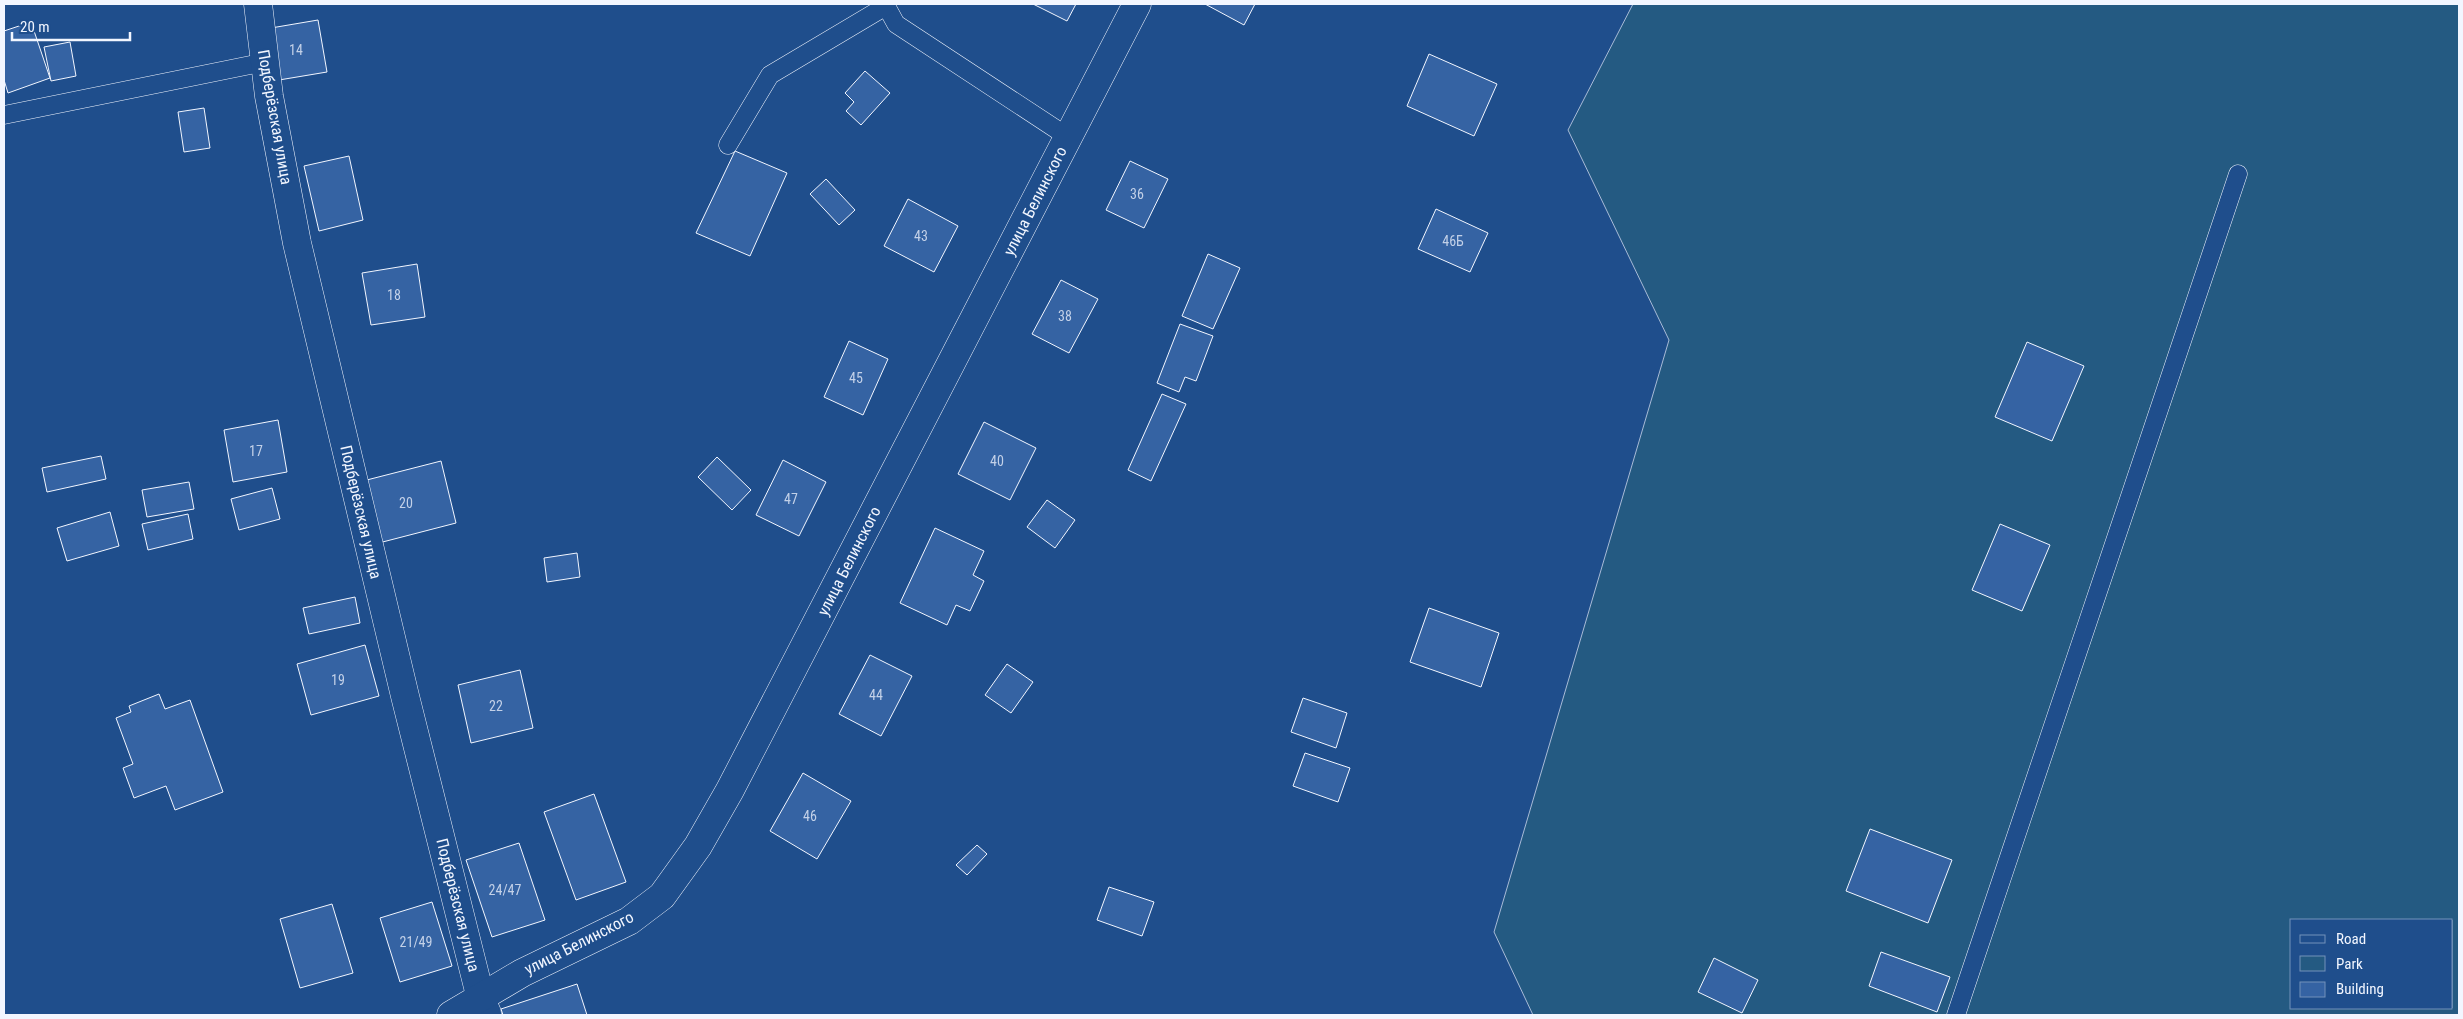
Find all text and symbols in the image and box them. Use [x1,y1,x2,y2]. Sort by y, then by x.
scale bar [12,10,130,42]
text: 20 m [20,18,50,36]
house number: 14 [289,42,303,58]
street label: Подберёзская улица [254,48,296,186]
street label: улица Белинского [999,143,1071,259]
house number: 36 [1130,186,1144,202]
house number: 43 [914,228,928,244]
house number: 46Б [1442,233,1464,249]
house number: 18 [387,287,401,303]
house number: 38 [1058,308,1072,324]
house number: 45 [849,370,863,386]
house number: 17 [249,443,263,459]
street label: Подберёзская улица [336,443,386,581]
house number: 40 [990,453,1004,469]
house number: 47 [784,491,798,507]
house number: 20 [399,495,413,511]
street label: улица Белинского [813,503,885,619]
house number: 19 [331,672,345,688]
house number: 44 [869,687,883,703]
house number: 22 [489,698,503,714]
house number: 46 [803,808,817,824]
street label: Подберёзская улица [432,836,484,974]
house number: 24/47 [489,882,522,898]
street label: улица Белинского [521,907,637,979]
legend [2290,919,2453,1009]
text: Road [2336,930,2366,948]
house number: 21/49 [400,934,432,950]
text: Park [2336,955,2363,973]
text: Building [2336,980,2384,998]

